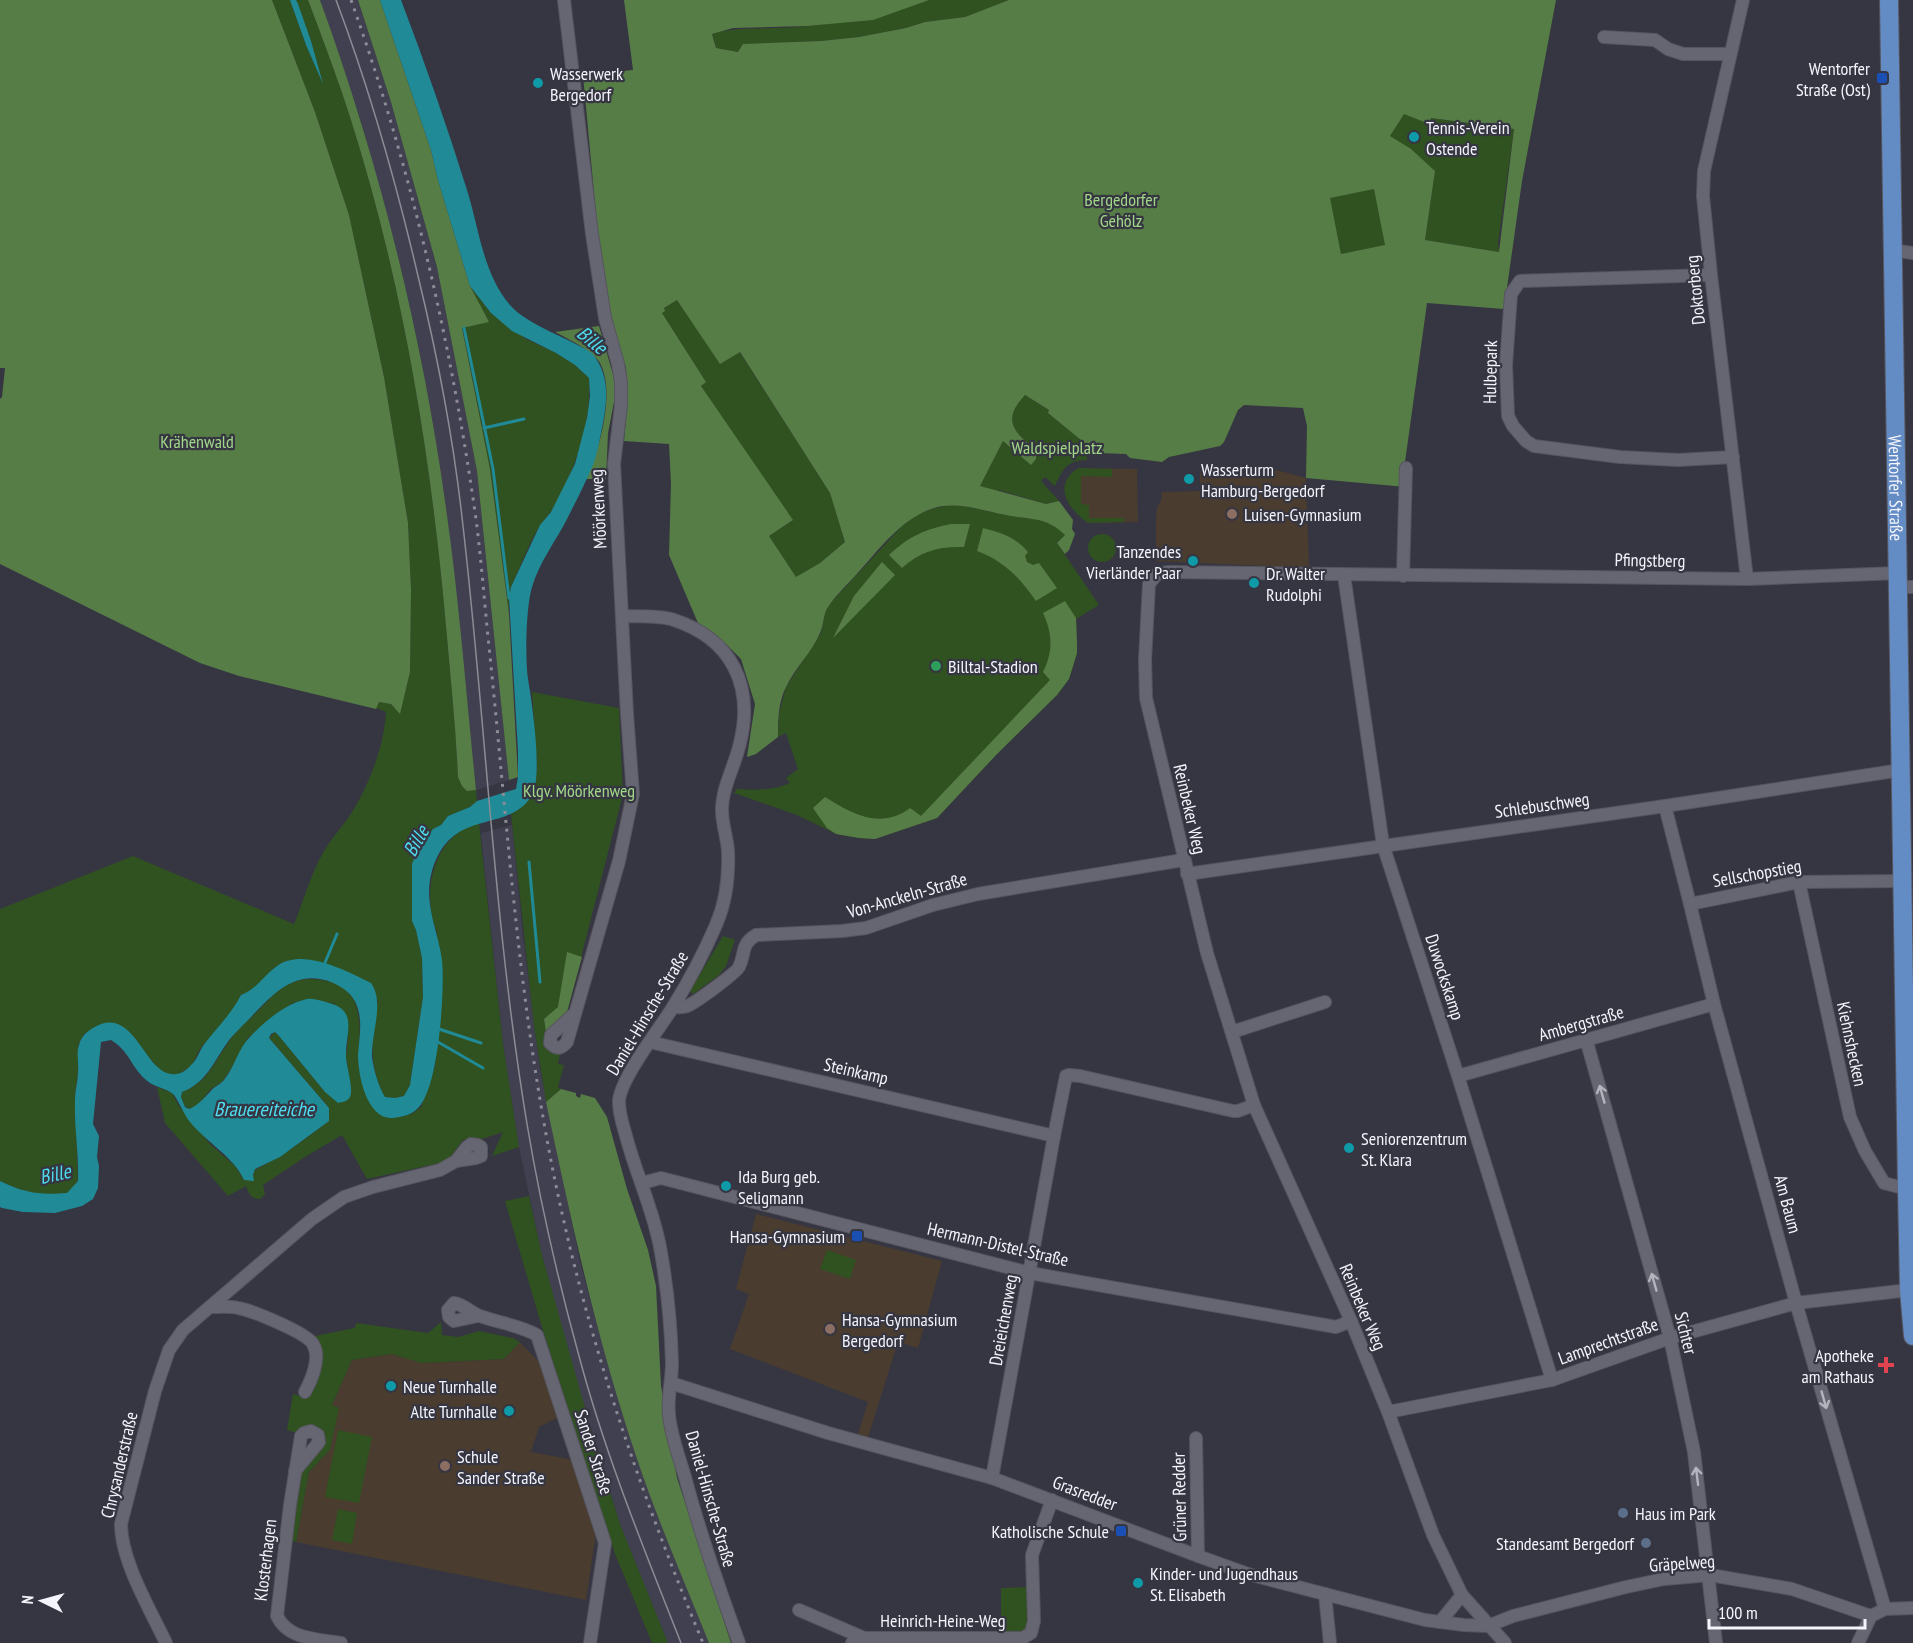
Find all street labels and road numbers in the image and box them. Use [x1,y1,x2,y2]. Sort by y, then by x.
street label: Doktorberg [1680,254,1710,326]
street label: Hulbepark [1478,340,1502,404]
street label: Wentorfer Straße [1884,435,1909,541]
street label: Möörkenweg [584,469,612,549]
street label: Pfingstberg [1614,548,1686,572]
street label: Reinbeker Weg [1168,762,1212,856]
street label: Schlebuschweg [1493,787,1591,823]
street label: Sellschopstieg [1711,854,1803,892]
street label: Von-Anckeln-Straße [843,867,970,923]
street label: Duwockskamp [1420,931,1470,1023]
street label: Daniel-Hinsche-Straße [601,947,693,1079]
street label: Ambergstraße [1536,1000,1626,1046]
street label: Kiehnshecken [1832,1000,1872,1088]
street label: Steinkamp [822,1052,891,1090]
street label: Am Baum [1769,1172,1807,1236]
street label: Hermann-Distel-Straße [925,1217,1071,1271]
street label: Reinbeker Weg [1335,1260,1391,1354]
street label: Dreieichenweg [984,1273,1022,1367]
street label: Sichter [1670,1309,1702,1357]
street label: Lamprechtstraße [1555,1312,1661,1370]
street label: Sander Straße [569,1407,619,1497]
street label: Chrysanderstraße [96,1410,142,1520]
street label: Daniel-Hinsche-Straße [681,1428,741,1570]
street label: Grüner Redder [1167,1452,1191,1542]
street label: Grasredder [1049,1470,1121,1516]
street label: Klosterhagen [249,1518,281,1602]
street label: Gräpelweg [1648,1549,1716,1577]
street label: Heinrich-Heine-Weg [880,1609,1006,1632]

